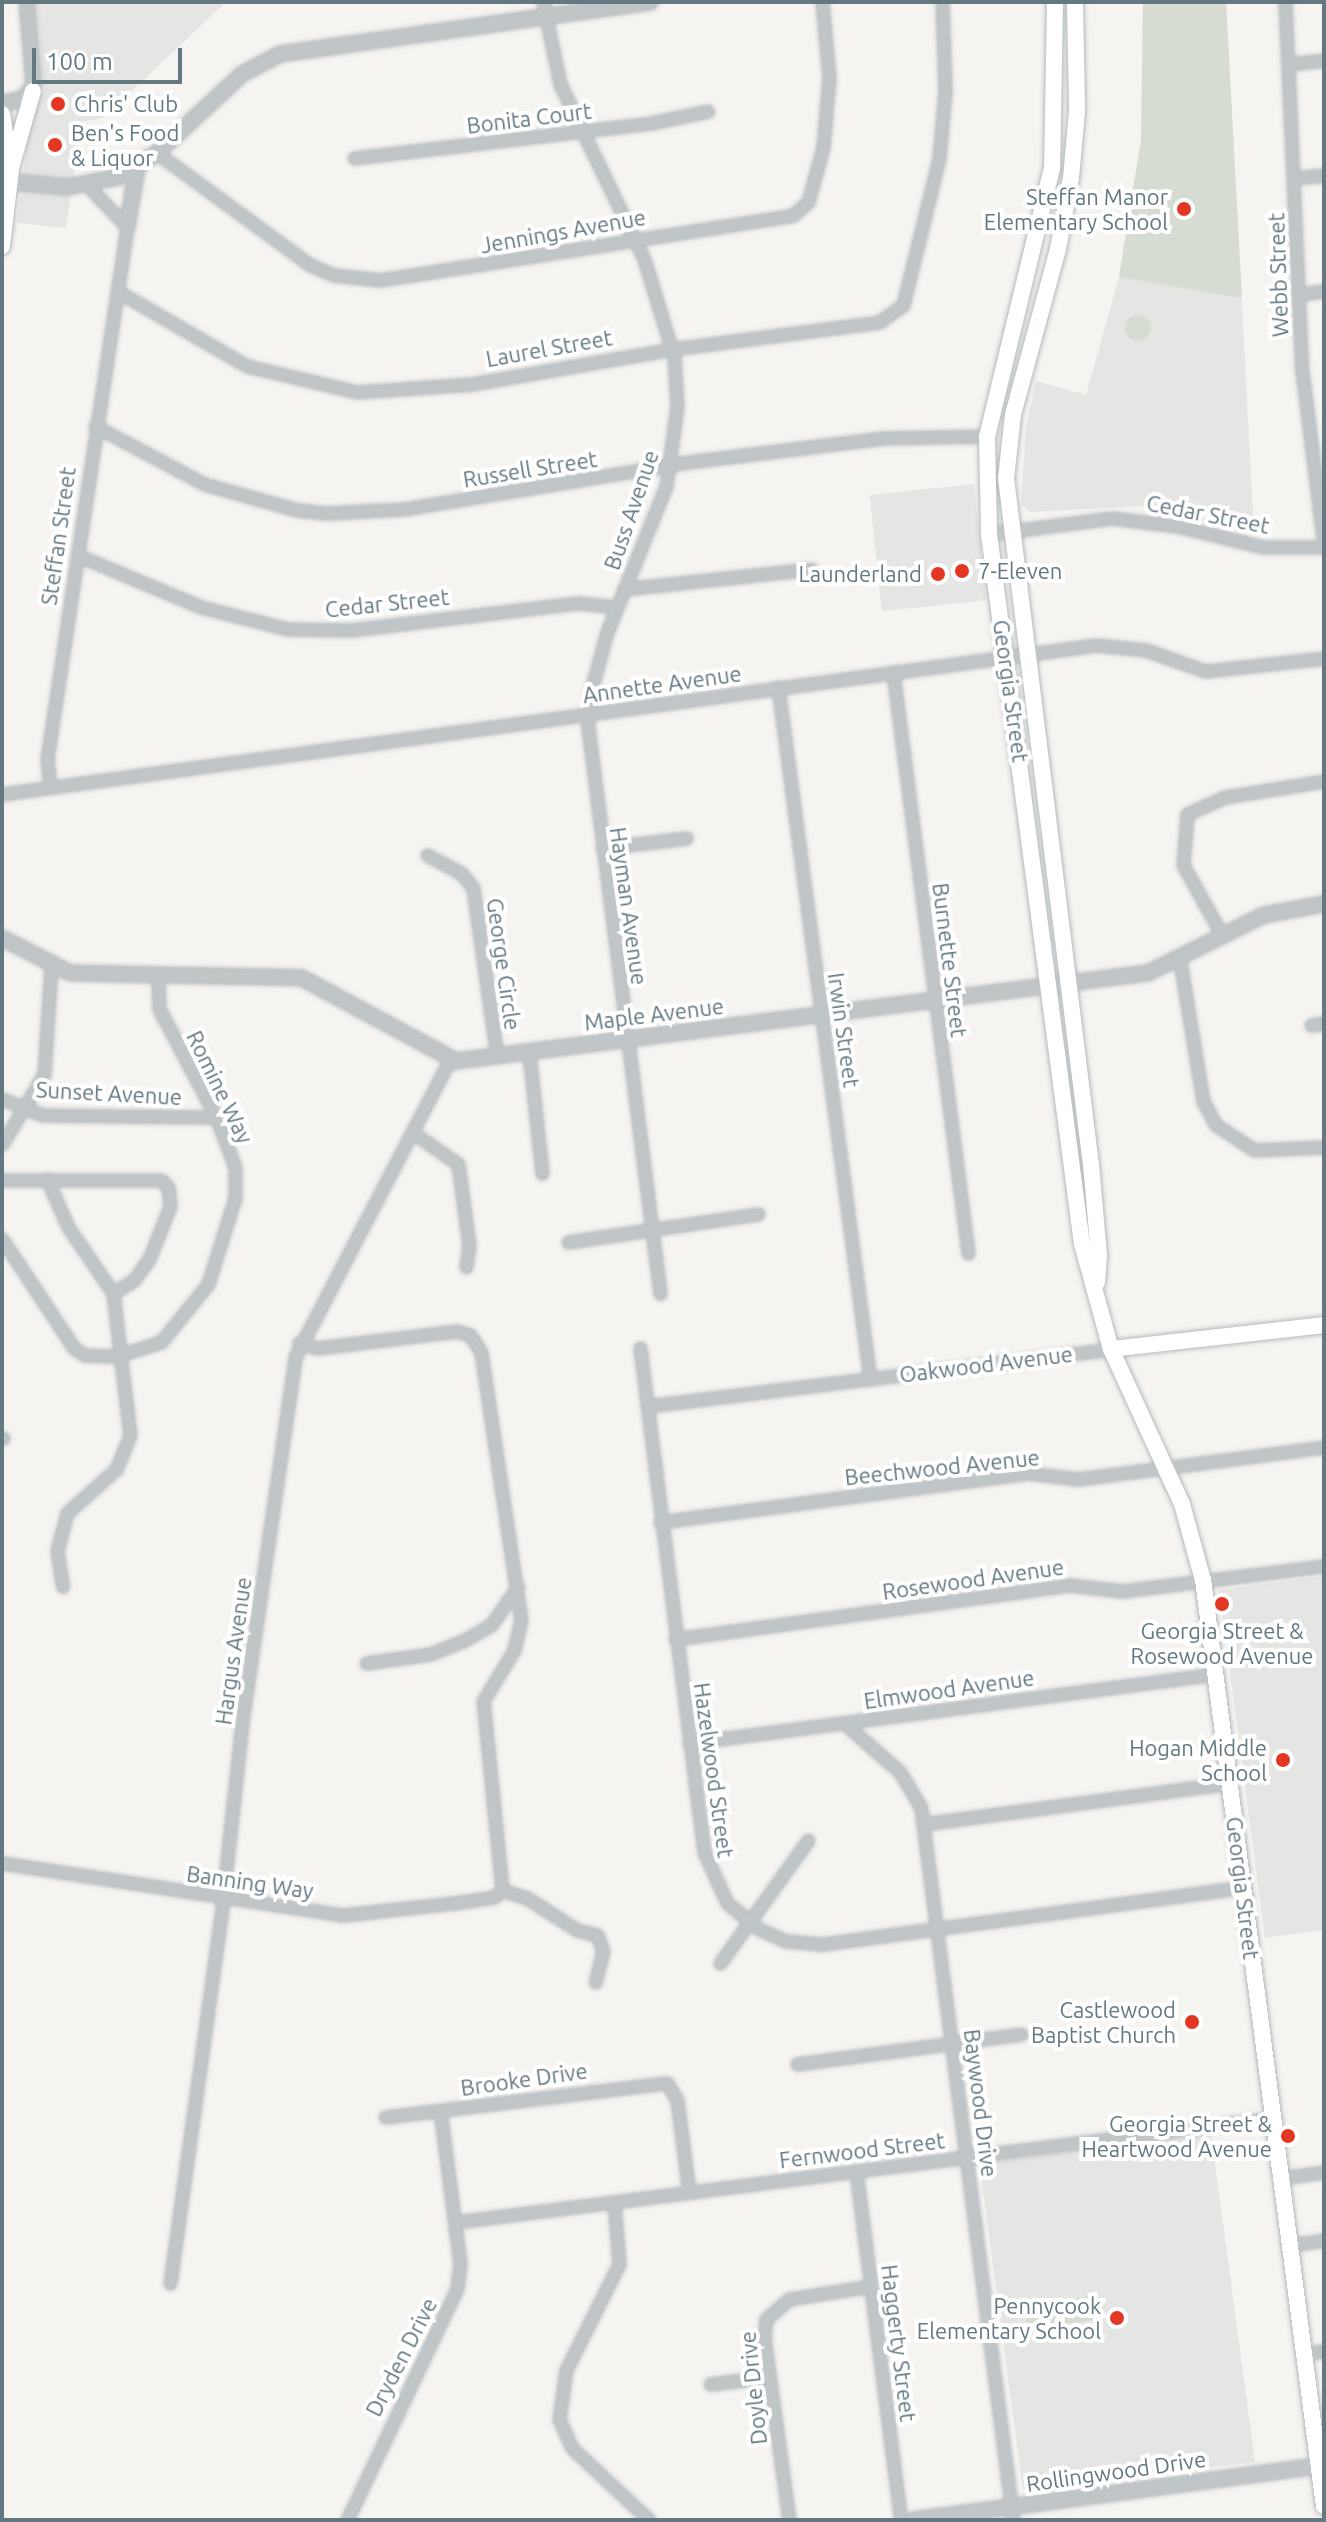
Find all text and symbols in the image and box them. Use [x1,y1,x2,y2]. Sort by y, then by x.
scale bar [36,32,186,82]
text: 100 m [46,48,113,75]
place label: Chris' Club [74,91,178,117]
marker: Chris' Club [49,95,67,113]
street label: Bonita Court [465,97,593,139]
place label: Ben's Food & Liquor [71,119,179,170]
marker: Ben's Food & Liquor [46,136,64,154]
place label: Steffan Manor Elementary School [984,183,1168,234]
marker: Steffan Manor Elementary School [1175,200,1193,218]
street label: Jennings Avenue [478,203,648,259]
street label: Webb Street [1263,212,1293,338]
street label: Laurel Street [484,324,614,372]
street label: Russell Street [461,445,599,493]
street label: Buss Avenue [598,447,664,573]
street label: Steffan Street [35,465,81,607]
street label: Cedar Street [1144,489,1272,539]
place label: 7-Eleven [978,558,1062,584]
place label: Launderland [798,561,922,587]
marker: 7-Eleven [953,562,971,580]
marker: Launderland [929,565,947,583]
street label: Cedar Street [324,583,450,623]
street label: Georgia Street [988,618,1034,764]
street label: Annette Avenue [581,660,743,708]
street label: Hayman Avenue [605,825,653,987]
street label: Burnette Street [927,881,973,1039]
street label: George Circle [482,896,526,1032]
street label: Irwin Street [823,971,865,1089]
street label: Maple Avenue [583,992,725,1036]
street label: Romine Way [181,1026,259,1148]
street label: Sunset Avenue [35,1076,183,1110]
street label: Oakwood Avenue [898,1340,1074,1388]
street label: Beechwood Avenue [843,1444,1041,1490]
street label: Rosewood Avenue [881,1553,1065,1605]
street label: Hargus Avenue [210,1575,256,1727]
marker: Georgia Street & Rosewood Avenue [1213,1595,1231,1613]
place label: Georgia Street & Rosewood Avenue [1130,1617,1314,1668]
street label: Elmwood Avenue [862,1664,1036,1714]
street label: Hazelwood Street [689,1681,739,1859]
place label: Hogan Middle School [1129,1734,1267,1786]
marker: Hogan Middle School [1274,1751,1292,1769]
street label: Georgia Street [1221,1815,1265,1961]
street label: Banning Way [185,1860,315,1904]
place label: Castlewood Baptist Church [1031,1996,1176,2048]
marker: Castlewood Baptist Church [1183,2013,1201,2031]
street label: Baywood Drive [959,2027,1003,2179]
street label: Brooke Drive [459,2057,589,2101]
place label: Georgia Street & Heartwood Avenue [1081,2110,1272,2162]
street label: Fernwood Street [778,2127,946,2173]
marker: Georgia Street & Heartwood Avenue [1279,2127,1297,2145]
street label: Haggerty Street [876,2263,922,2423]
place label: Pennycook Elementary School [917,2292,1101,2344]
street label: Dryden Drive [360,2293,442,2421]
marker: Pennycook Elementary School [1108,2309,1126,2327]
street label: Doyle Drive [734,2330,772,2446]
street label: Rollingwood Drive [1024,2445,1208,2497]

